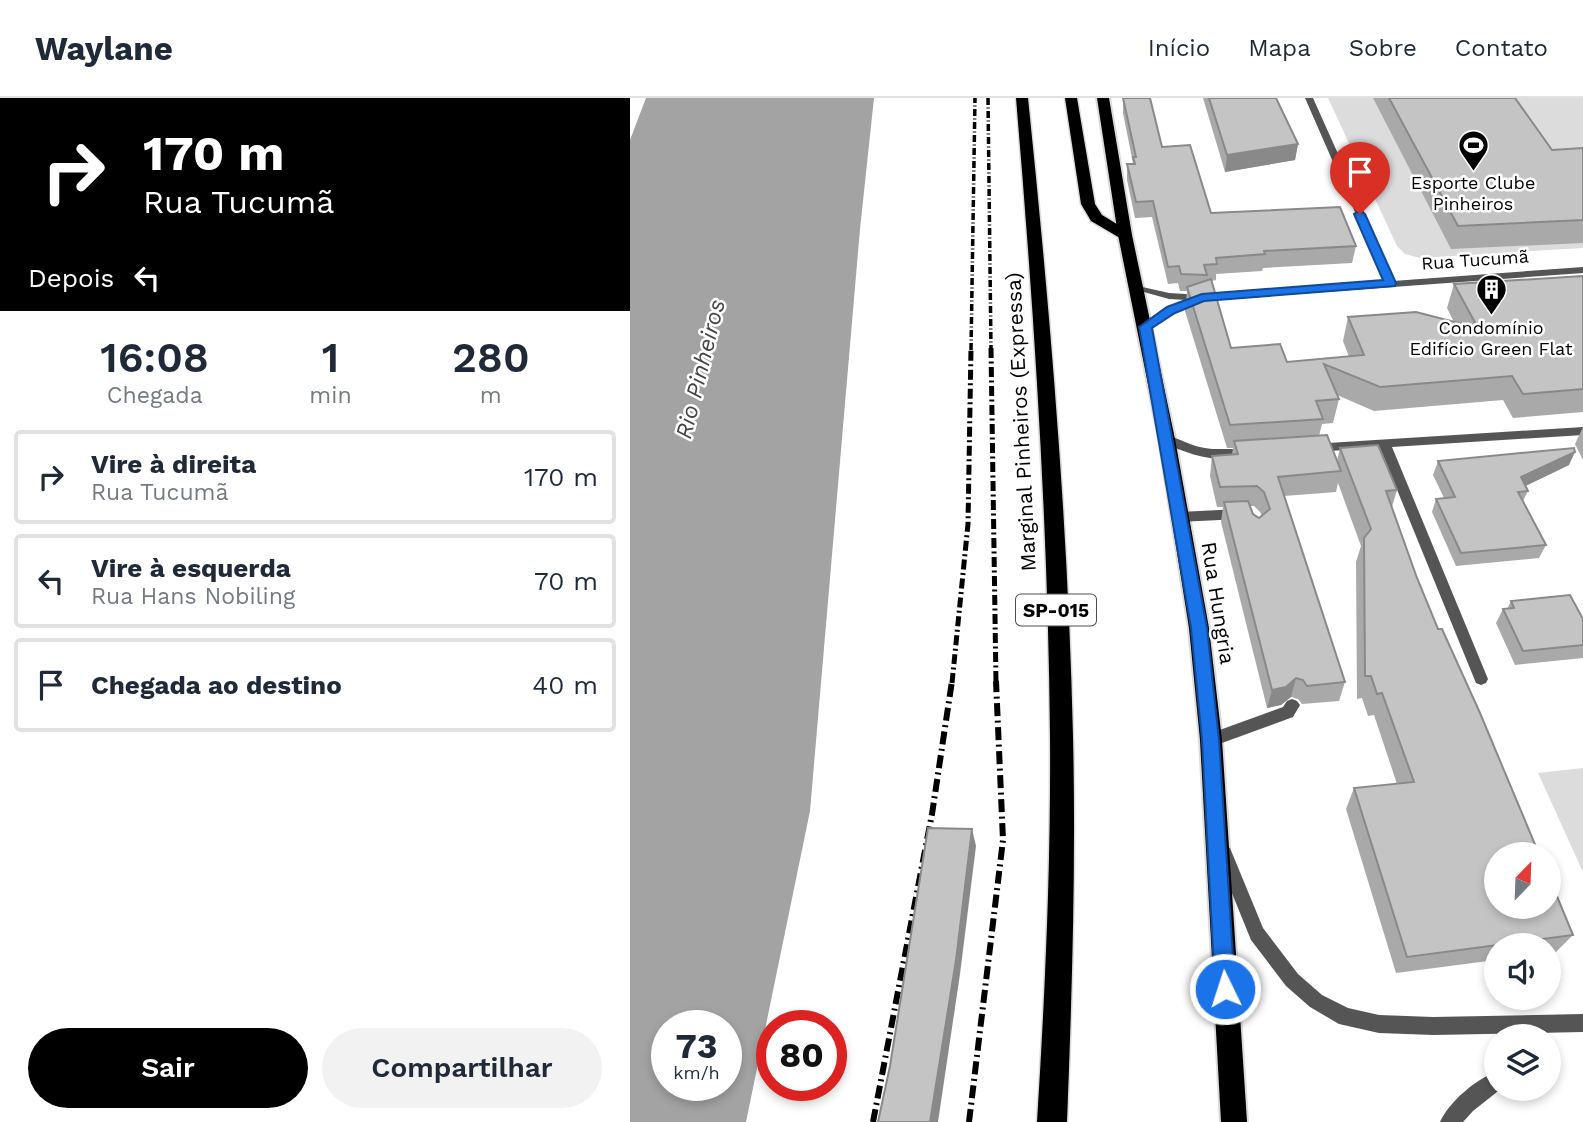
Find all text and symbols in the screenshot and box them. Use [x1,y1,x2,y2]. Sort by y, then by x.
text: Waylane [35,29,173,68]
text: Início [1148,34,1210,62]
text: Mapa [1248,34,1311,62]
text: Sobre [1349,34,1417,62]
text: Contato [1455,34,1548,62]
text: 170 m [143,124,284,182]
icon: right [28,126,119,217]
sports icon: Esporte Clube Pinheiros [1456,128,1490,172]
pin [1330,142,1390,214]
icon: arrive [1341,153,1379,191]
place label: Esporte Clube Pinheiros [1411,172,1535,214]
text: Rua Tucumã [143,183,334,221]
street label: Rua Tucumã [1421,245,1529,274]
icon: left [128,259,166,297]
text: Depois [28,263,114,293]
street label: Marginal Pinheiros (Expressa) [1000,272,1041,572]
building icon: Condomínio Edifício Green Flat [1474,273,1508,317]
water label: Rio Pinheiros [670,297,731,441]
place label: Condomínio Edifício Green Flat [1410,317,1573,359]
text: 16:08 [100,333,209,382]
text: 1 [322,333,339,382]
text: 280 [452,333,530,382]
text: Chegada [107,382,203,409]
text: min [309,382,352,409]
text: m [480,382,502,409]
text: Vire à direita [91,449,256,479]
icon: right [32,458,70,496]
text: 170 m [524,462,598,492]
text: Rua Tucumã [91,479,229,506]
street label: Rua Hungria [1196,540,1241,666]
text: Vire à esquerda [91,553,291,583]
icon: left [32,562,70,600]
text: 70 m [534,566,598,596]
text: Rua Hans Nobiling [91,583,295,610]
road number: SP-015 [1016,594,1096,625]
icon: arrive [32,666,70,704]
text: Chegada ao destino [91,670,342,700]
text: 40 m [532,670,598,700]
north arrow [1484,842,1561,919]
map controls [1484,842,1561,1101]
button: sound [1484,933,1561,1010]
position arrow [1188,952,1262,1026]
speed limit sign: 80 [756,1010,847,1101]
button: layers [1484,1024,1561,1101]
text: 73 [675,1025,718,1067]
button: Sair [28,1028,308,1108]
button: Compartilhar [322,1028,602,1108]
text: km/h [673,1062,720,1083]

